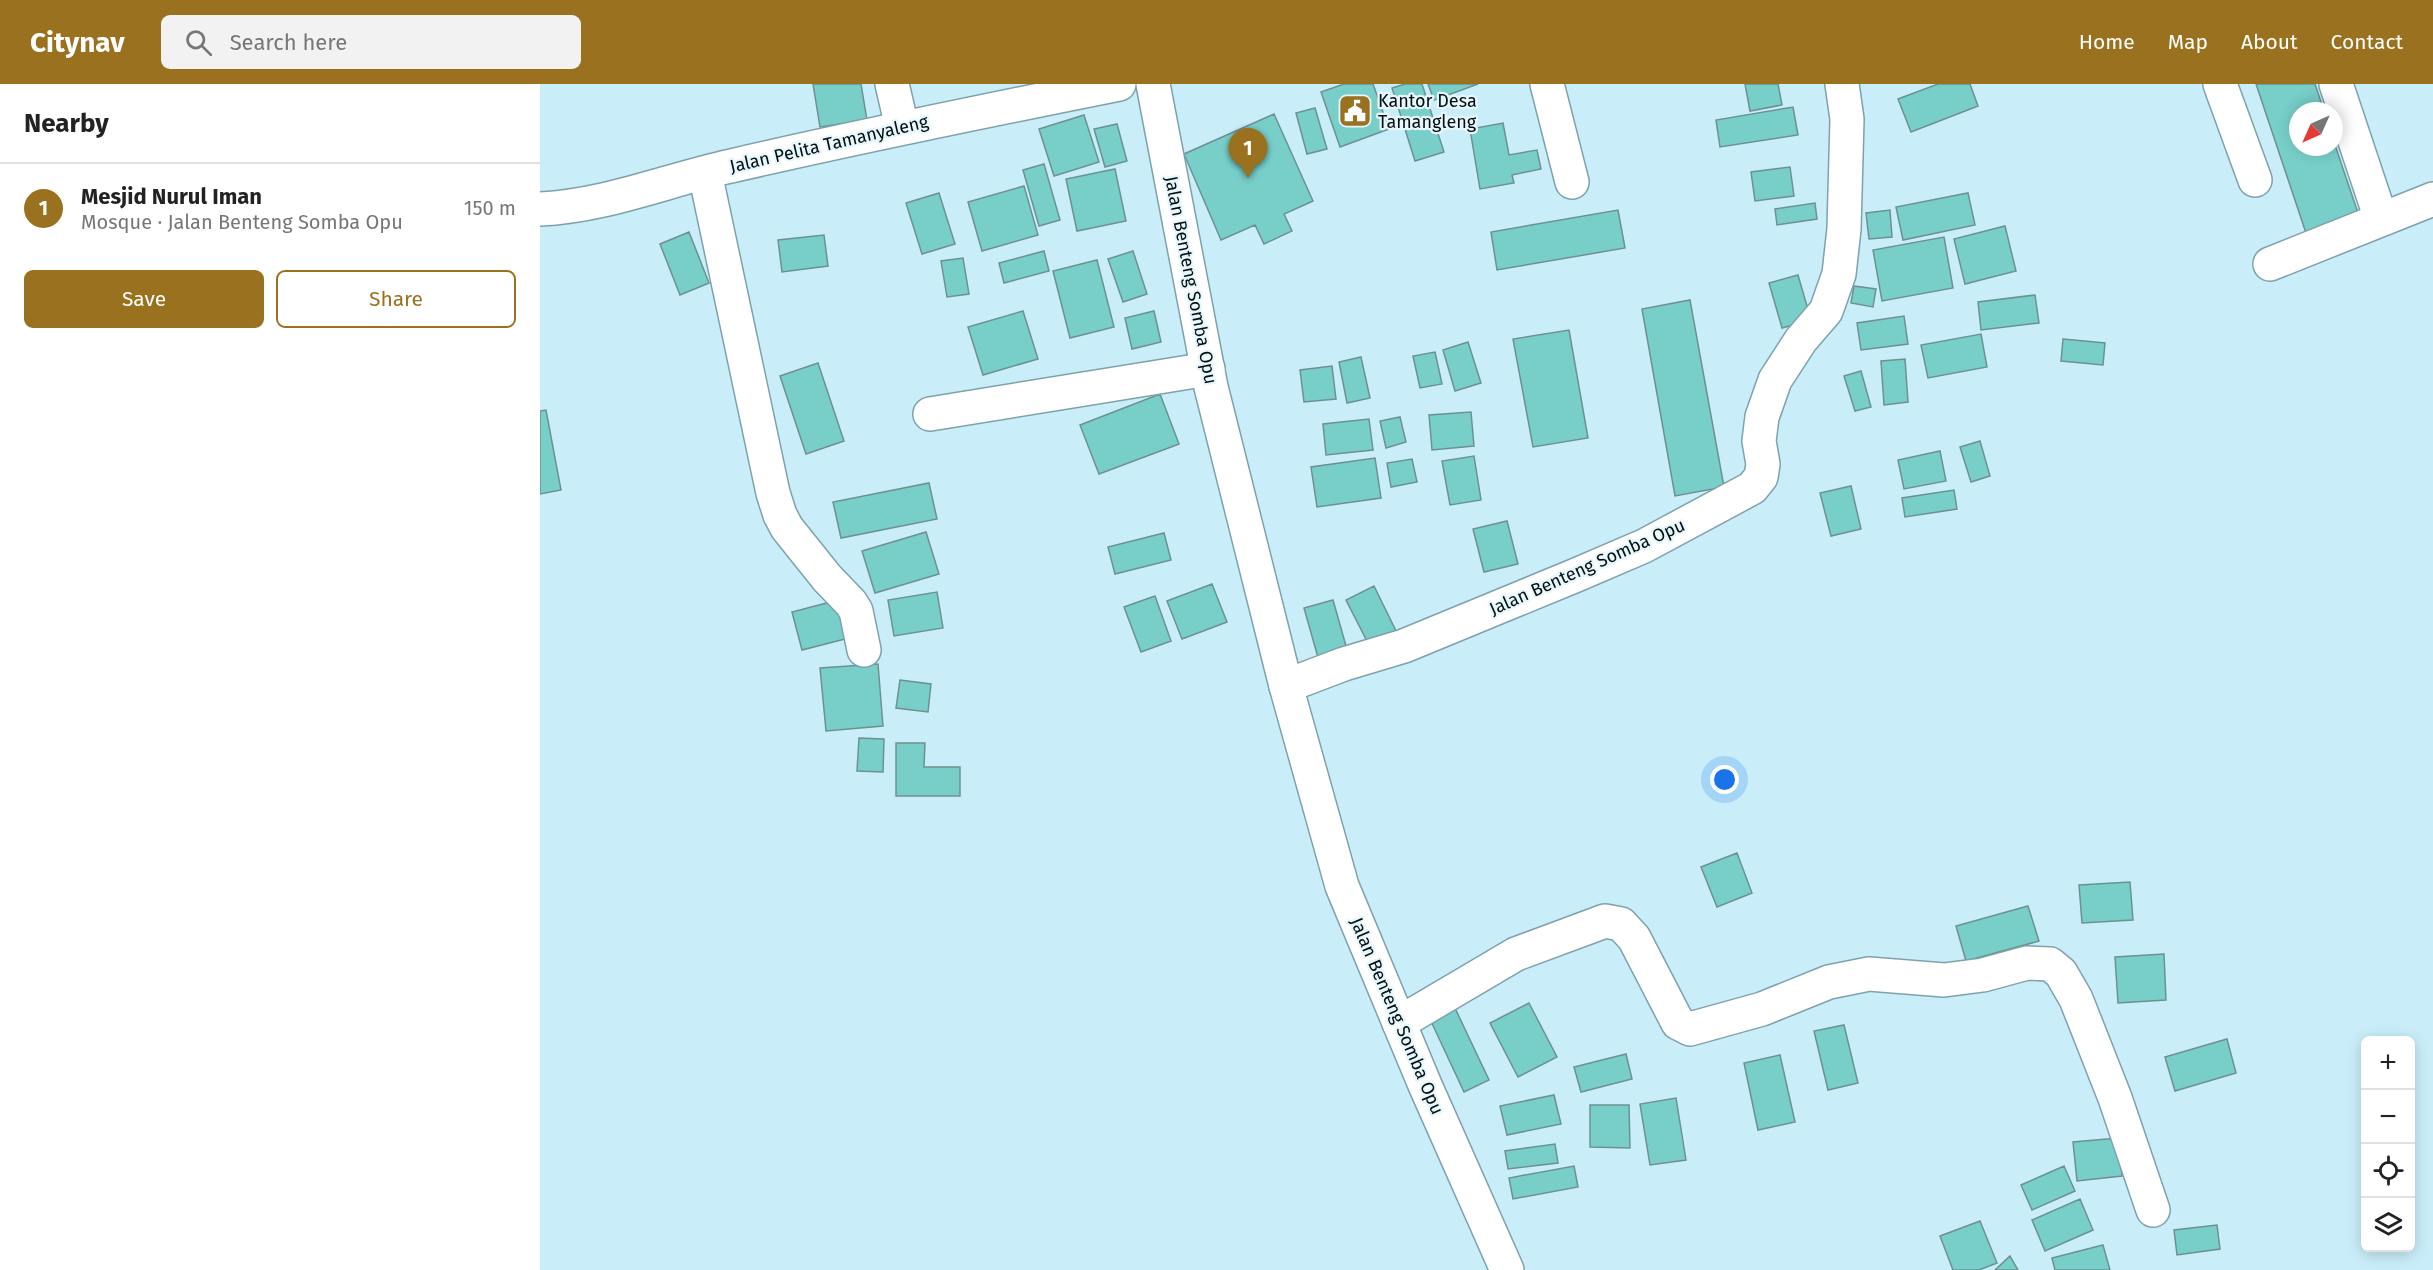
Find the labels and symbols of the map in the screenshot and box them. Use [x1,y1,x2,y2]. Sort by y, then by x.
place label: Kantor Desa Tamangleng [1378,90,1477,133]
public building icon: Kantor Desa Tamangleng [1337,93,1373,129]
north arrow [2289,102,2343,156]
street label: Jalan Pelita Tamanyaleng [727,110,931,178]
pin: 1 [1228,128,1268,178]
street label: Jalan Benteng Somba Opu [1160,174,1222,386]
street label: Jalan Benteng Somba Opu [1486,514,1688,620]
your location [1710,765,1739,794]
street label: Jalan Benteng Somba Opu [1345,914,1449,1118]

